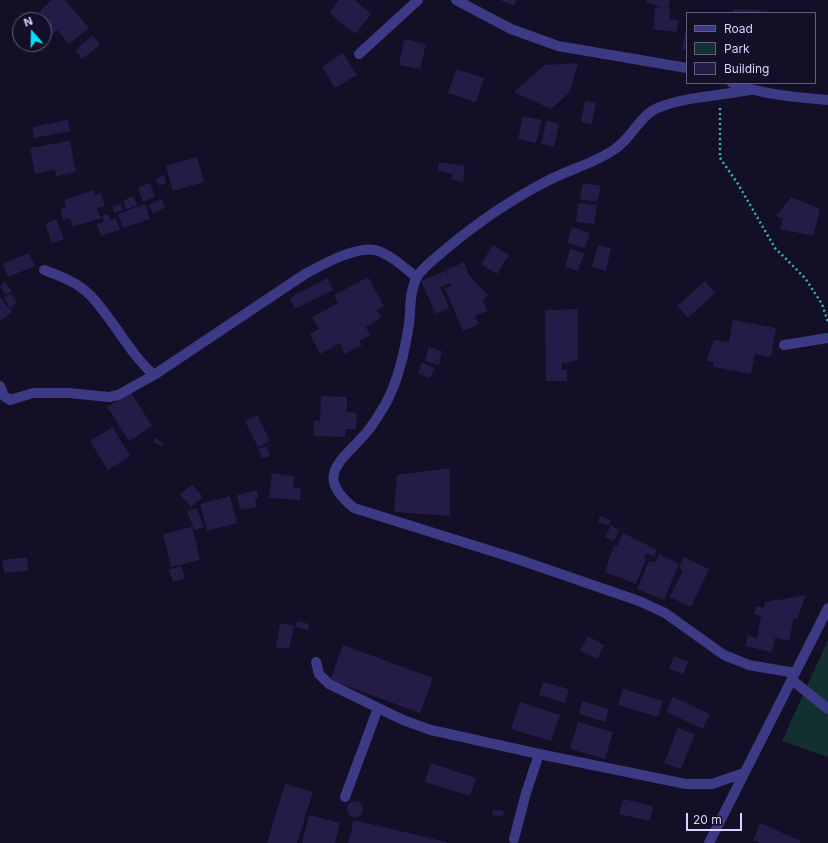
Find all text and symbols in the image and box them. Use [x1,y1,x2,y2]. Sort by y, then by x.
north arrow [12,12,52,52]
legend [686,12,816,84]
text: N [22,14,35,30]
text: Road [724,21,753,36]
text: Park [724,41,750,56]
text: Building [724,61,769,76]
scale bar [688,805,744,831]
text: 20 m [693,812,722,827]

